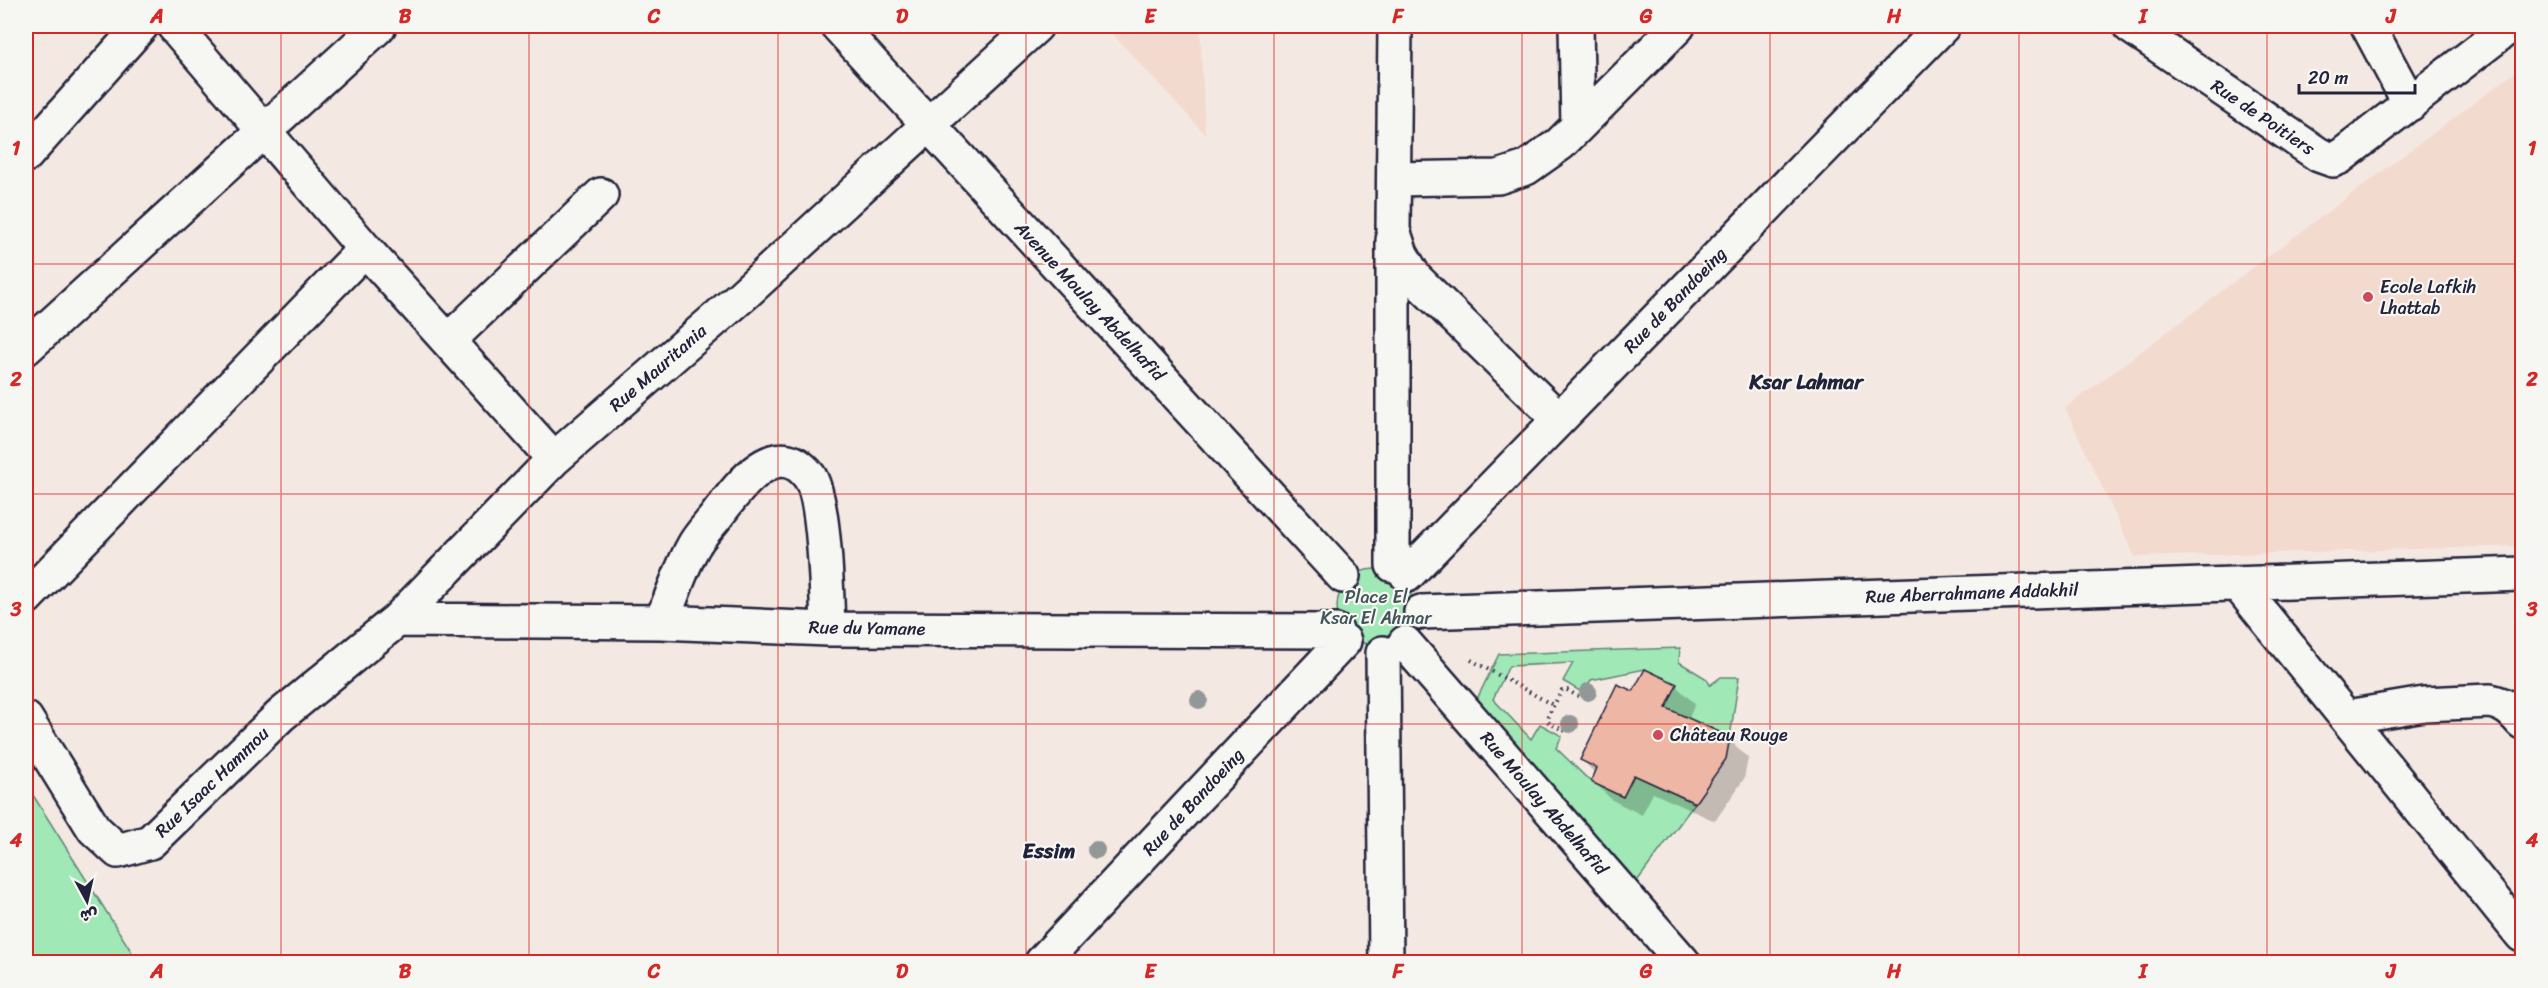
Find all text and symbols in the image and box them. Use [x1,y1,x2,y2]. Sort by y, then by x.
text: A [149,0,164,34]
text: B [399,0,412,34]
text: C [647,0,661,34]
text: D [896,0,909,34]
text: E [1144,0,1157,34]
text: F [1392,0,1405,34]
text: G [1639,0,1653,34]
text: H [1886,0,1902,34]
text: I [2138,0,2149,34]
text: J [2385,0,2397,34]
scale bar [2299,57,2414,95]
text: 20 m [2308,62,2348,94]
street label: Rue de Poitiers [2204,70,2322,164]
text: 1 [12,131,21,166]
text: 1 [2528,131,2537,166]
street label: Avenue Moulay Abdelhafid [1006,212,1174,390]
street label: Rue de Bandoeing [1615,239,1735,361]
place label: Ecole Lafkih Lhattab [2380,271,2476,324]
marker: Ecole Lafkih Lhattab [2361,290,2375,304]
street label: Rue Mauritania [602,315,715,420]
text: 2 [9,362,22,397]
text: 2 [2525,362,2538,397]
district label: Ksar Lahmar [1748,363,1865,401]
street label: Rue Aberrahmane Addakhil [1865,573,2080,613]
park label: Place El Ksar El Ahmar [1320,581,1433,634]
text: 3 [10,592,22,627]
text: 3 [2526,592,2538,627]
street label: Rue du Yamane [808,611,926,645]
street label: Rue Isaac Hammou [147,718,277,845]
place label: Château Rouge [1670,719,1788,751]
street label: Rue Moulay Abdelhafid [1472,724,1617,884]
marker: Château Rouge [1651,728,1665,742]
street label: Rue de Bandoeing [1134,740,1252,864]
text: 4 [9,823,23,858]
text: 4 [2525,823,2539,858]
district label: Essim [1023,832,1075,870]
north arrow [57,871,117,931]
text: ش [78,900,100,931]
text: A [149,954,164,988]
text: B [399,954,412,988]
text: C [647,954,661,988]
text: D [896,954,909,988]
text: E [1144,954,1157,988]
text: F [1392,954,1405,988]
text: G [1639,954,1653,988]
text: H [1886,954,1902,988]
text: I [2138,954,2149,988]
text: J [2385,954,2397,988]

